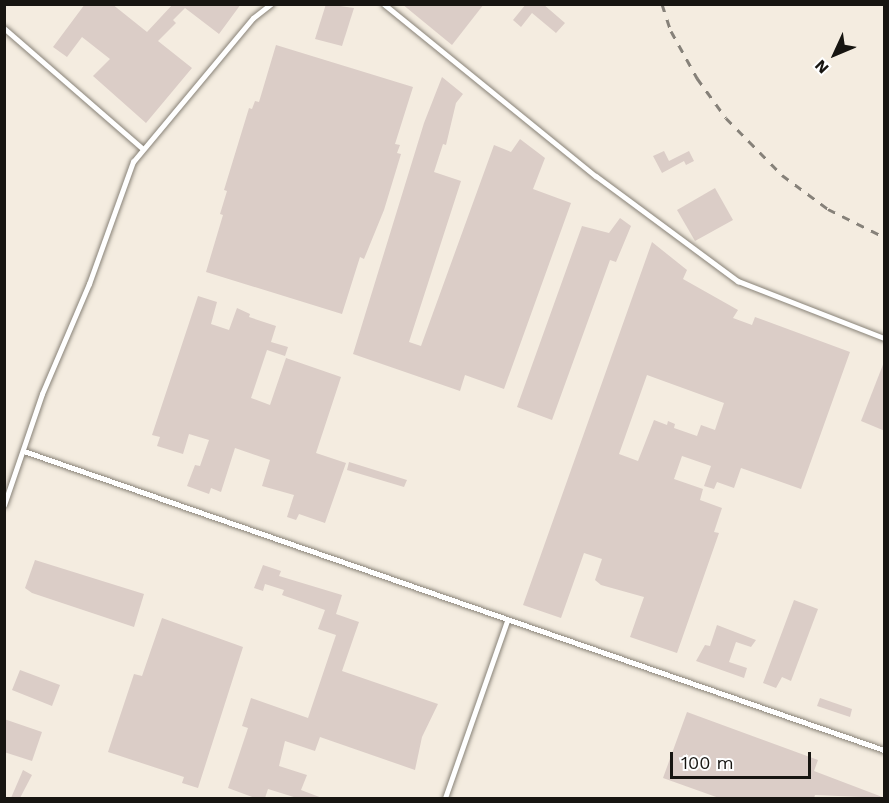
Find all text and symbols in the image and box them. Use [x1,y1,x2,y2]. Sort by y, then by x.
north arrow [805,24,865,84]
text: N [811,56,833,78]
scale bar [673,740,814,778]
text: 100 m [681,752,734,773]

